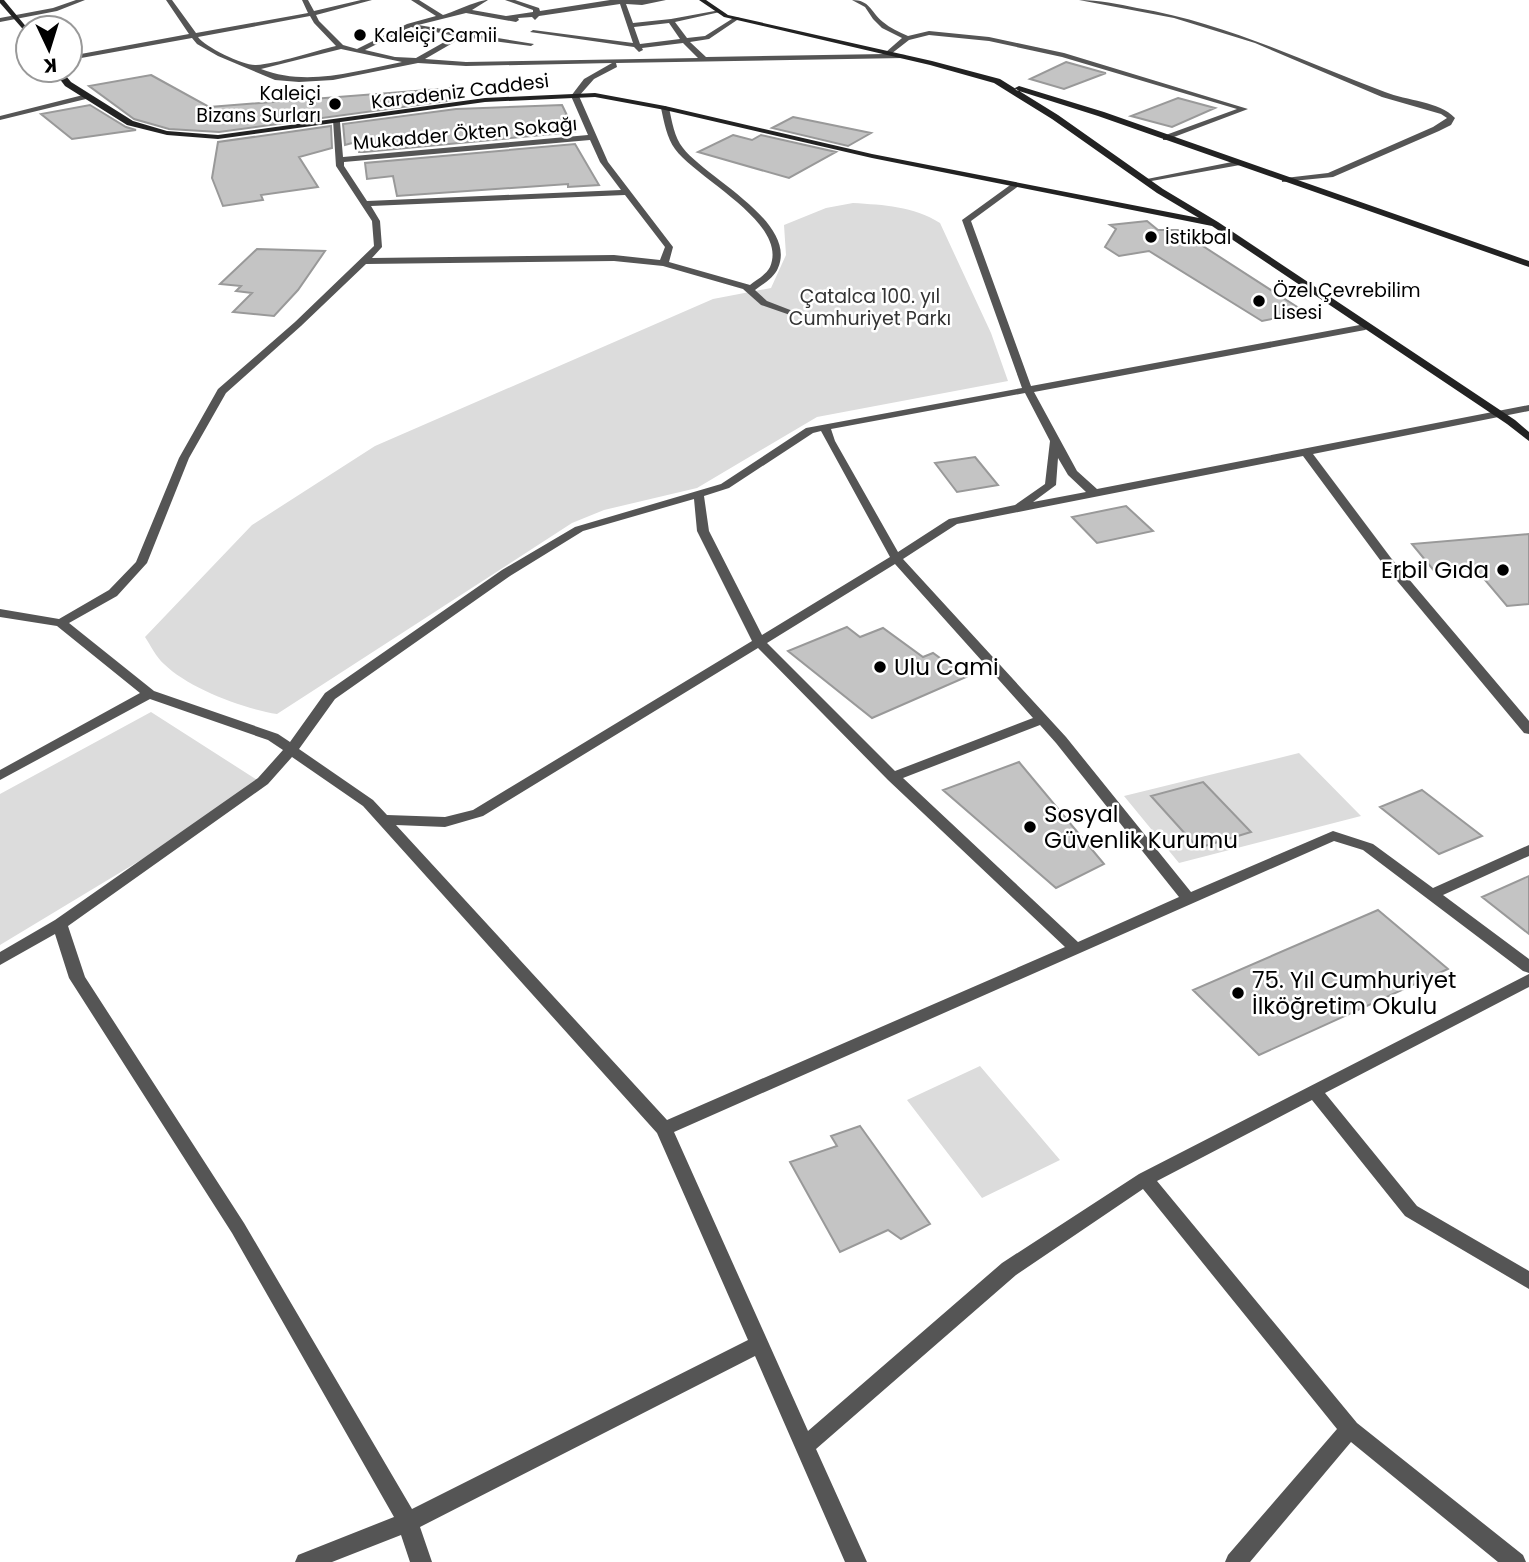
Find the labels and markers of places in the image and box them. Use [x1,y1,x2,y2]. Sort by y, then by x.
place label: Kaleiçi Camii [374,22,497,49]
marker: Kaleiçi Camii [352,27,368,43]
place label: Kaleiçi Bizans Surları [196,80,321,129]
marker: Kaleiçi Bizans Surları [327,96,343,112]
place label: İstikbal [1165,224,1231,251]
marker: İstikbal [1143,229,1159,245]
place label: Özel Çevrebilim Lisesi [1273,277,1421,326]
marker: Özel Çevrebilim Lisesi [1251,293,1267,309]
place label: Erbil Gıda [1381,554,1489,586]
marker: Erbil Gıda [1495,562,1511,578]
place label: Ulu Cami [894,651,999,683]
marker: Ulu Cami [872,659,888,675]
place label: Sosyal Güvenlik Kurumu [1044,798,1238,856]
marker: Sosyal Güvenlik Kurumu [1022,819,1038,835]
place label: 75. Yıl Cumhuriyet İlköğretim Okulu [1252,964,1456,1022]
marker: 75. Yıl Cumhuriyet İlköğretim Okulu [1230,985,1246,1001]

